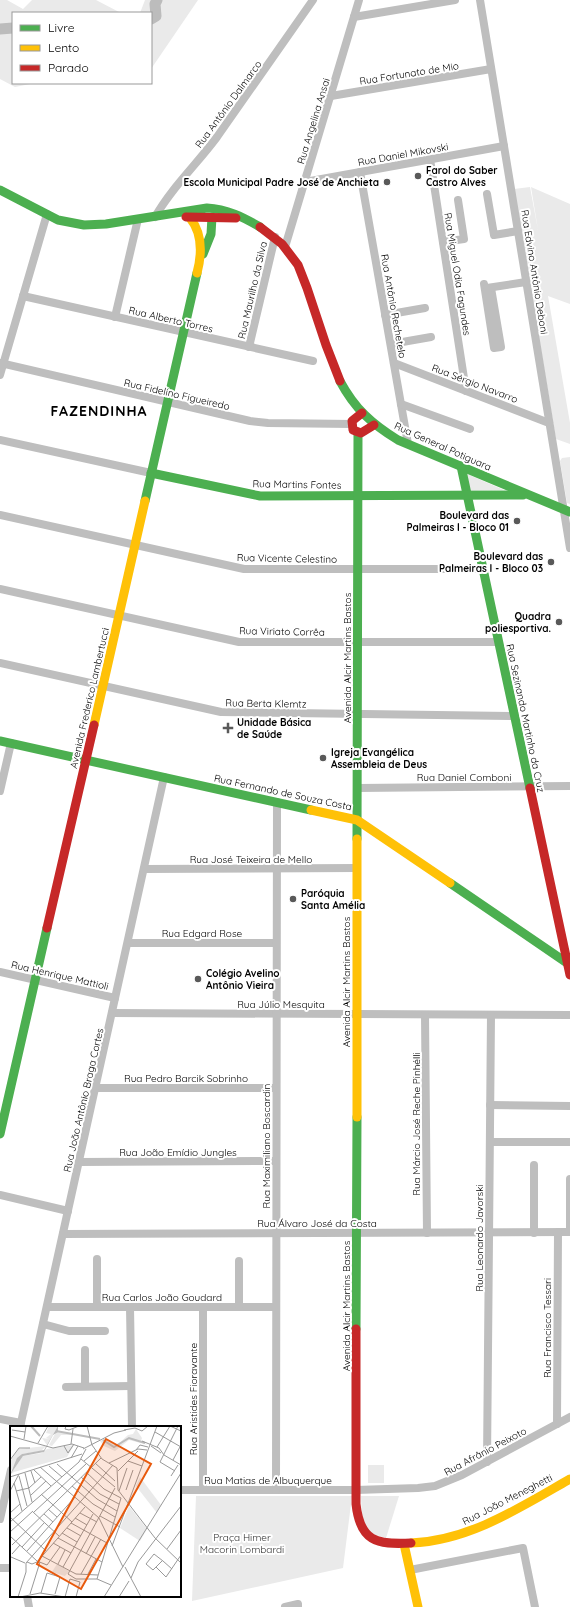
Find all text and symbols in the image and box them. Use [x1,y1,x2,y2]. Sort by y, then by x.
legend [12,12,152,84]
text: Livre [48,20,75,35]
text: Lento [48,40,79,55]
street label: Rua Antônio Dalmarco [192,58,265,151]
street label: Rua Fortunato de Mio [358,59,460,88]
text: Parado [48,60,89,75]
street label: Rua Angelina Ansai [294,77,333,166]
street label: Rua Daniel Mikovski [357,140,449,169]
place label: Farol do Saber Castro Alves [426,164,498,189]
marker: Farol do Saber Castro Alves [413,171,423,181]
place label: Escola Municipal Padre José de Anchieta [184,176,379,189]
marker: Escola Municipal Padre José de Anchieta [382,177,392,187]
street label: Rua Edvino Antônio Deboni [518,209,551,335]
street label: Rua Miguel Odia Fagundes [441,212,474,337]
street label: Rua Maurilho da Silva [235,240,270,340]
street label: Rua Antônio Rechetelo [378,253,409,359]
street label: Rua Alberto Torres [127,303,215,336]
street label: Rua Sérgio Navarro [430,361,520,406]
street label: Rua Fidelino Figueiredo [123,376,231,413]
district label: FAZENDINHA [51,402,147,420]
street label: Rua General Potiguara [392,419,493,474]
street label: Rua Martins Fontes [252,477,342,492]
place label: Boulevard das Palmeiras I - Bloco 01 [407,509,509,534]
marker: Boulevard das Palmeiras I - Bloco 01 [512,516,522,526]
place label: Boulevard das Palmeiras I - Bloco 03 [439,550,543,575]
street label: Rua Vicente Celestino [237,551,337,566]
marker: Boulevard das Palmeiras I - Bloco 03 [546,557,556,567]
street label: Avenida Alcir Martins Bastos [341,592,354,723]
place label: Quadra poliesportiva. [485,610,551,635]
marker: Quadra poliesportiva. [554,617,564,627]
street label: Rua Viriato Corrêa [239,624,325,639]
street label: Avenida Frederico Lambertucci [67,626,112,770]
street label: Rua Sezinando Martinho da Cruz [503,643,548,794]
street label: Rua Berta Klemtz [225,696,307,711]
place label: Unidade Básica de Saúde [237,716,311,741]
marker: Unidade Básica de Saúde [222,722,234,734]
place label: Igreja Evangélica Assembleia de Deus [331,746,427,771]
marker: Igreja Evangélica Assembleia de Deus [318,753,328,763]
street label: Rua Daniel Comboni [417,771,511,784]
street label: Rua Fernando de Souza Costa [213,772,353,813]
street label: Rua José Teixeira de Mello [190,853,312,866]
place label: Paróquia Santa Amélia [301,887,365,912]
marker: Paróquia Santa Amélia [288,894,298,904]
street label: Avenida Alcir Martins Bastos [340,916,353,1047]
street label: Rua Edgard Rose [162,927,243,940]
street label: Rua Henrique Mattioli [10,958,110,993]
place label: Colégio Avelino Antônio Vieira [206,967,280,992]
marker: Colégio Avelino Antônio Vieira [193,974,203,984]
street label: Rua Júlio Mesquita [237,998,325,1011]
street label: Rua João Antônio Braga Cortes [61,1027,106,1173]
street label: Rua Márcio José Reche Pinhélli [410,1052,423,1196]
street label: Rua Pedro Barcik Sobrinho [124,1072,248,1085]
street label: Rua Maximiliano Boscardin [260,1084,273,1208]
street label: Rua João Emídio Jungles [119,1146,237,1159]
street label: Rua Leonardo Javorski [473,1184,486,1292]
street label: Rua Álvaro José da Costa [257,1217,377,1230]
street label: Avenida Alcir Martins Bastos [340,1240,353,1371]
street label: Rua Francisco Tessari [541,1278,554,1378]
street label: Rua Carlos João Goudard [102,1291,222,1304]
street label: Rua Aristides Fioravante [187,1342,200,1455]
street label: Rua Afrânio Peixoto [442,1424,529,1479]
inset map [10,1426,181,1597]
street label: Rua João Meneghetti [460,1471,554,1528]
street label: Rua Matias de Albuquerque [204,1474,332,1487]
park label: Praça Himer Macorin Lombardi [200,1531,284,1556]

